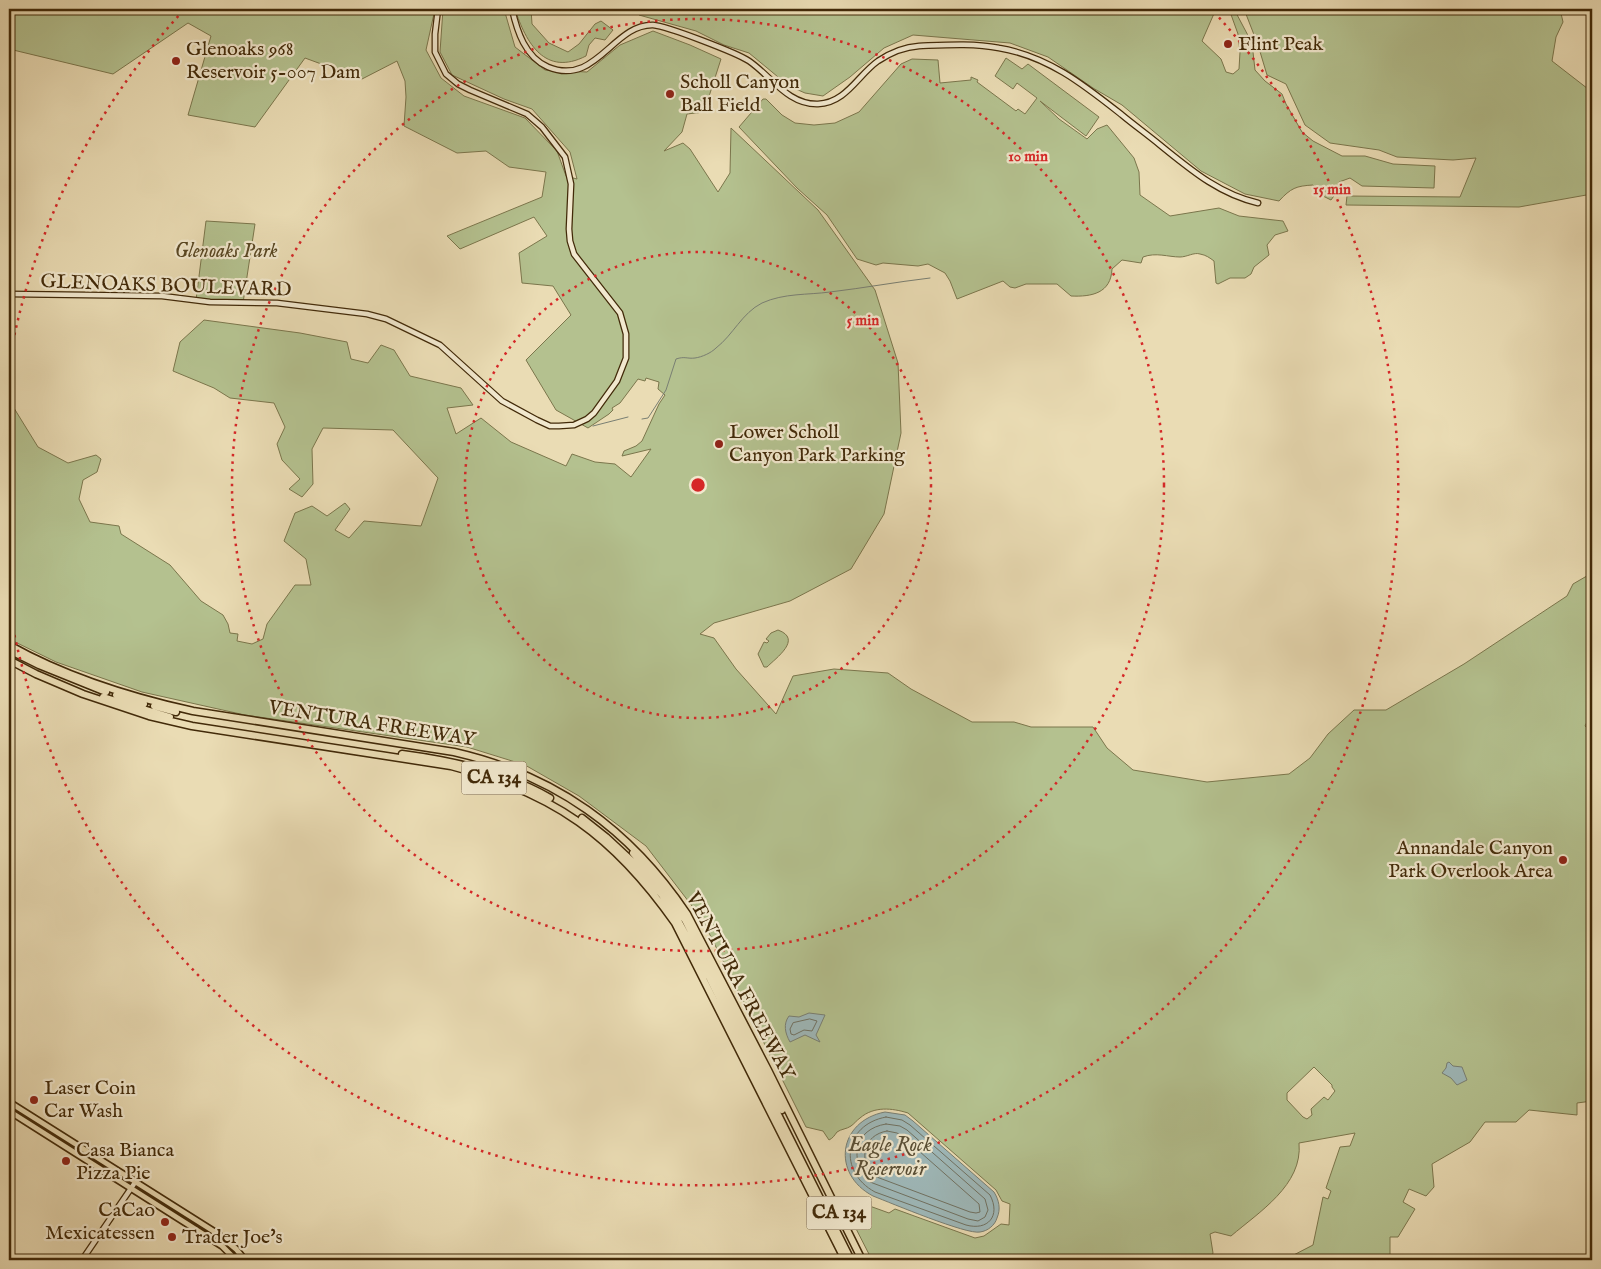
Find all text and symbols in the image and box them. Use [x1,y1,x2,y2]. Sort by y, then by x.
place label: Flint Peak [1238,32,1323,57]
place label: Glenoaks 968 Reservoir 5-007 Dam [186,37,360,85]
marker: Flint Peak [1222,38,1234,50]
marker: Glenoaks 968 Reservoir 5-007 Dam [170,55,182,67]
place label: Scholl Canyon Ball Field [680,70,800,118]
marker: Scholl Canyon Ball Field [664,88,676,100]
text: 10 min [1008,147,1048,166]
text: 15 min [1313,180,1351,199]
park label: Glenoaks Park [174,239,278,264]
street label: GLENOAKS BOULEVARD [40,269,292,303]
text: 5 min [847,311,879,330]
place label: Lower Scholl Canyon Park Parking [729,420,906,468]
marker: Lower Scholl Canyon Park Parking [713,438,725,450]
centre of rings [689,476,707,494]
street label: VENTURA FREEWAY [266,695,479,753]
road number: CA 134 [462,761,526,794]
place label: Annandale Canyon Park Overlook Area [1388,836,1553,884]
marker: Annandale Canyon Park Overlook Area [1557,854,1569,866]
street label: VENTURA FREEWAY [679,887,801,1085]
place label: Laser Coin Car Wash [44,1076,136,1124]
marker: Laser Coin Car Wash [28,1094,40,1106]
water label: Eagle Rock Reservoir [847,1132,932,1183]
place label: Casa Bianca Pizza Pie [76,1138,174,1186]
marker: Casa Bianca Pizza Pie [60,1155,72,1167]
road number: CA 134 [806,1196,872,1230]
place label: CaCao Mexicatessen [45,1198,155,1246]
marker: CaCao Mexicatessen [159,1216,171,1228]
place label: Trader Joe's [182,1225,283,1250]
marker: Trader Joe's [166,1231,178,1243]

